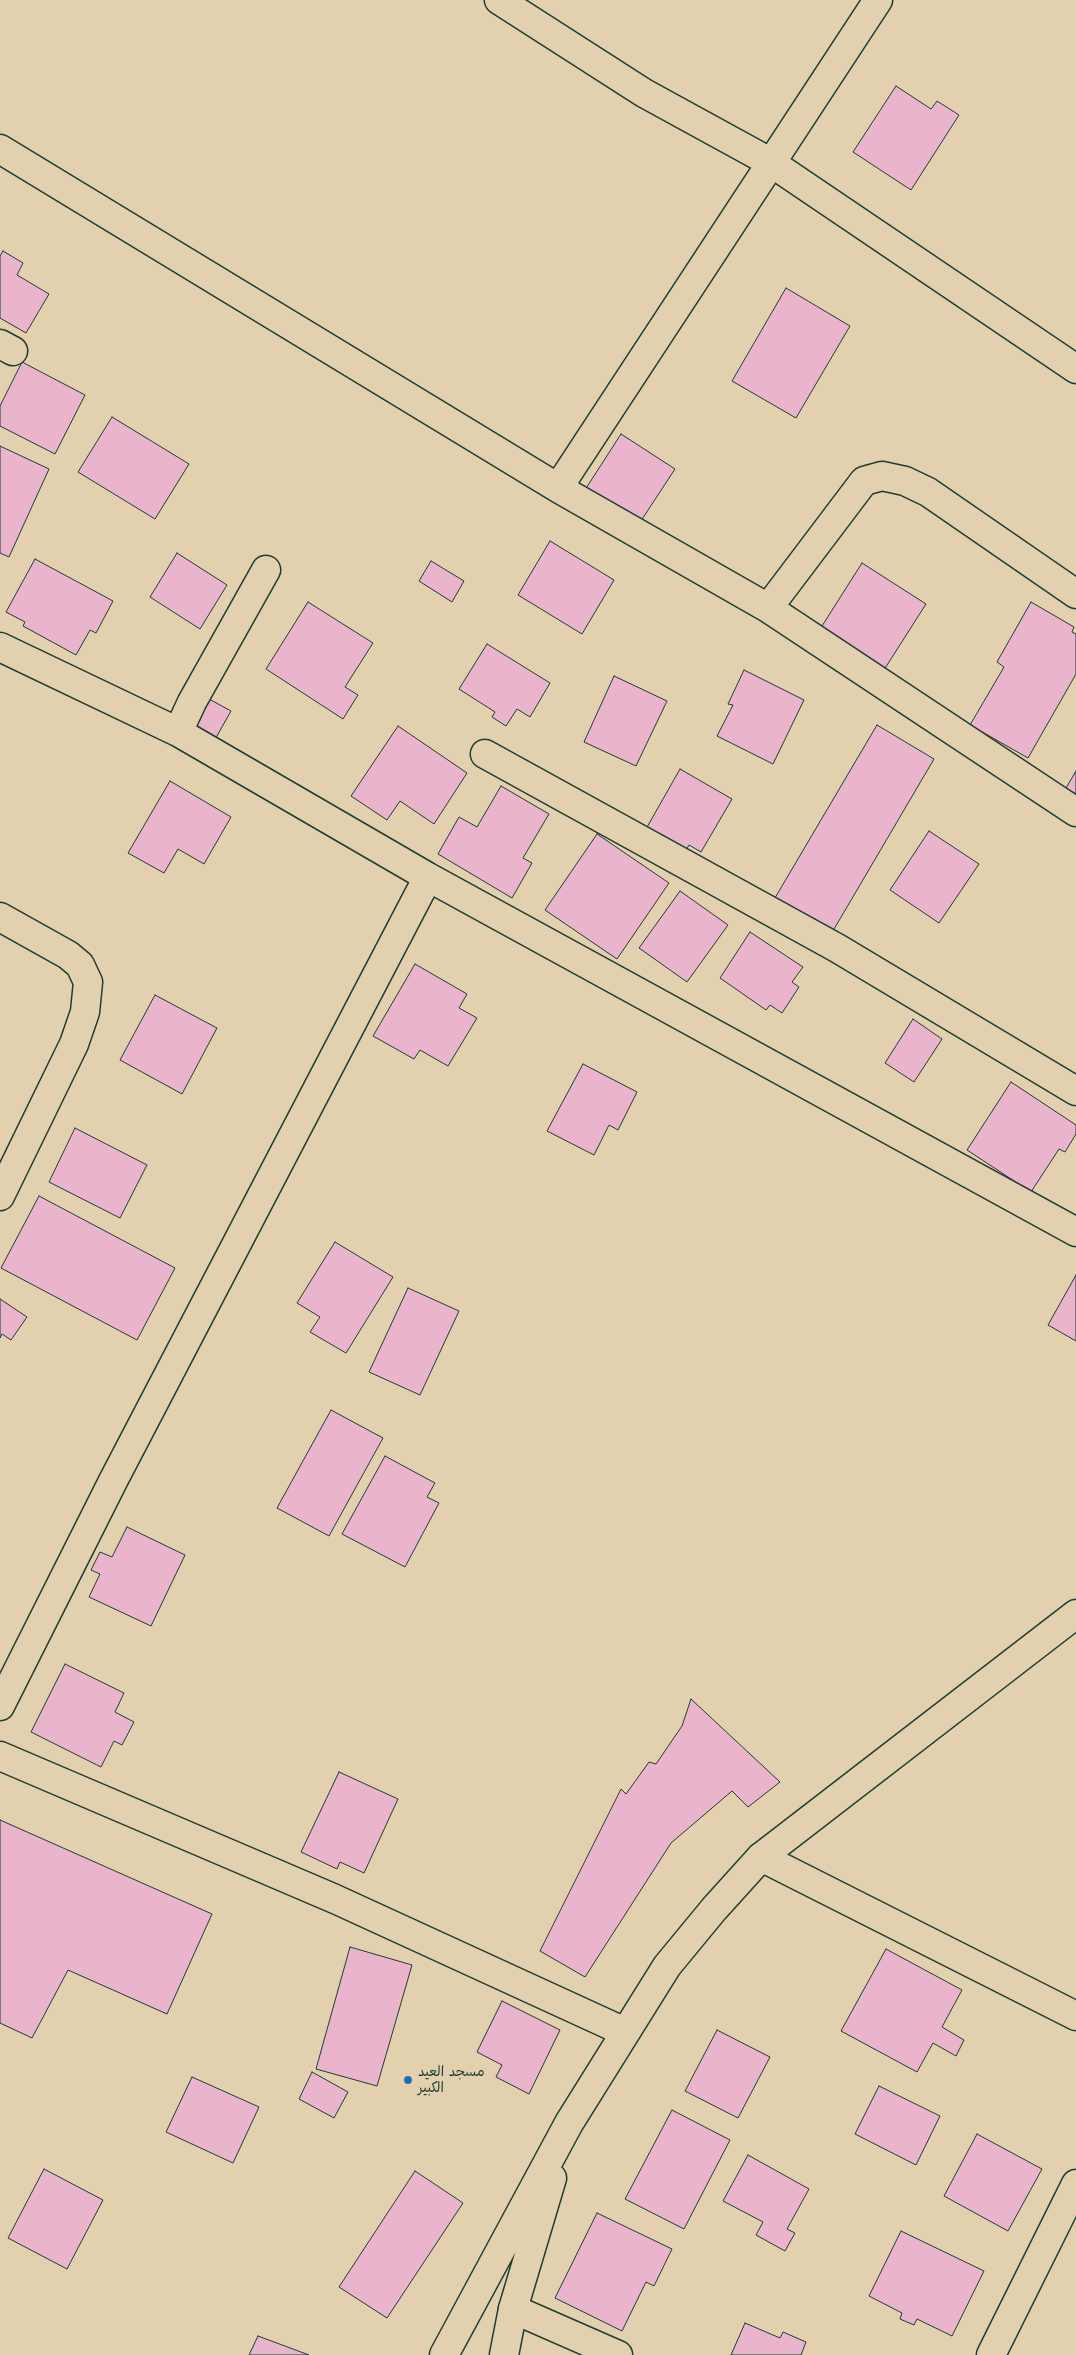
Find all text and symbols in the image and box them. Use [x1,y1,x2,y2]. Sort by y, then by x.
place label: مسجد العيد الكبير [418,2064,485,2096]
marker: مسجد العيد الكبير [402,2074,414,2086]

